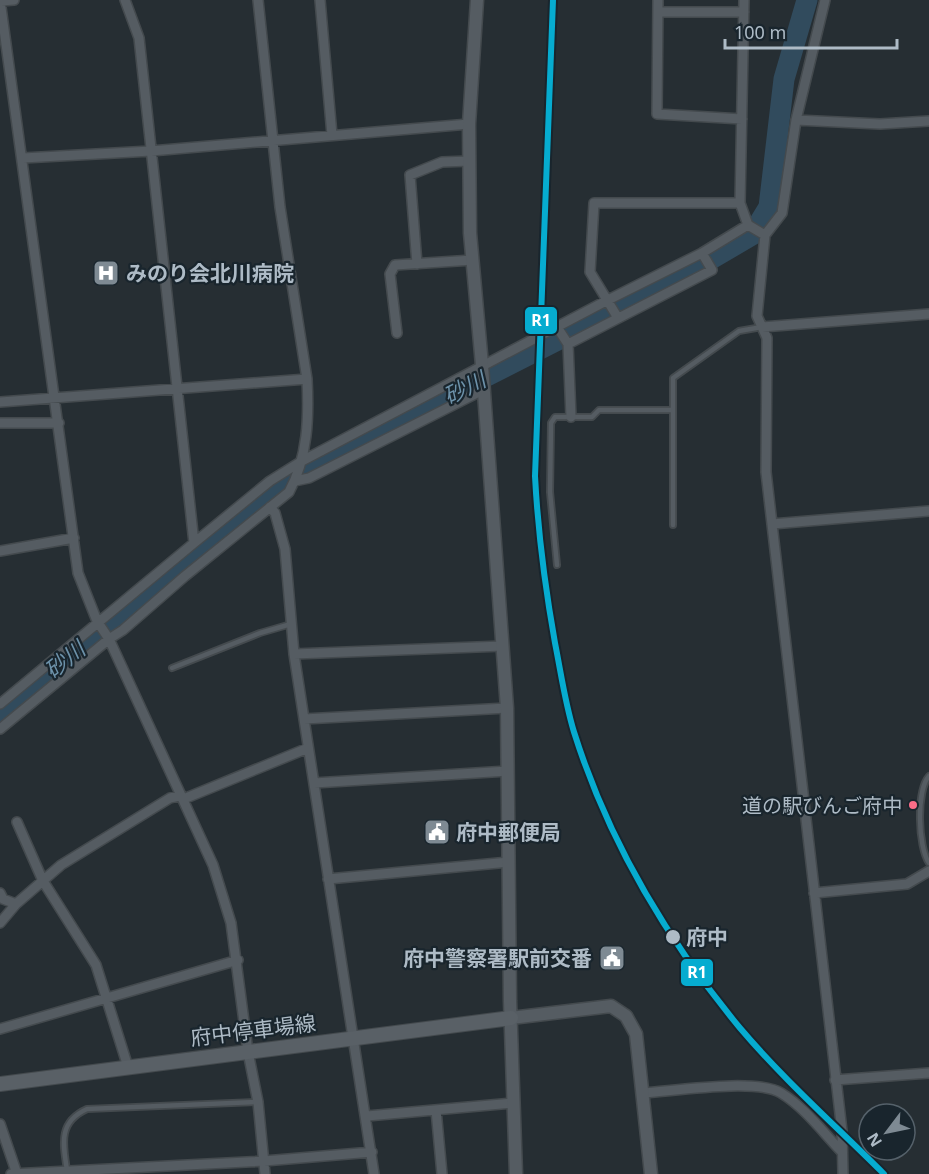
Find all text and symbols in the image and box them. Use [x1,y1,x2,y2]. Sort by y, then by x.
scale bar [725,12,898,50]
text: 100 m [734,20,786,44]
hospital icon: みのり会北川病院 [91,258,121,288]
place label: みのり会北川病院 [126,259,294,287]
line badge: R1 [524,306,558,335]
text: R1 [531,309,551,331]
water label: 砂川 [438,363,492,410]
water label: 砂川 [37,632,92,685]
place label: 道の駅びんご府中 [742,792,902,819]
marker: 道の駅びんご府中 [907,799,919,811]
public building icon: 府中郵便局 [422,817,452,847]
place label: 府中郵便局 [456,818,561,846]
place label: 府中 [686,923,728,951]
marker: 府中 [664,928,682,946]
public building icon: 府中警察署駅前交番 [597,943,627,973]
place label: 府中警察署駅前交番 [403,944,592,972]
line badge: R1 [680,958,714,987]
text: R1 [687,961,707,983]
street label: 府中停車場線 [189,1008,317,1052]
north arrow [857,1102,917,1162]
text: N [862,1129,887,1151]

